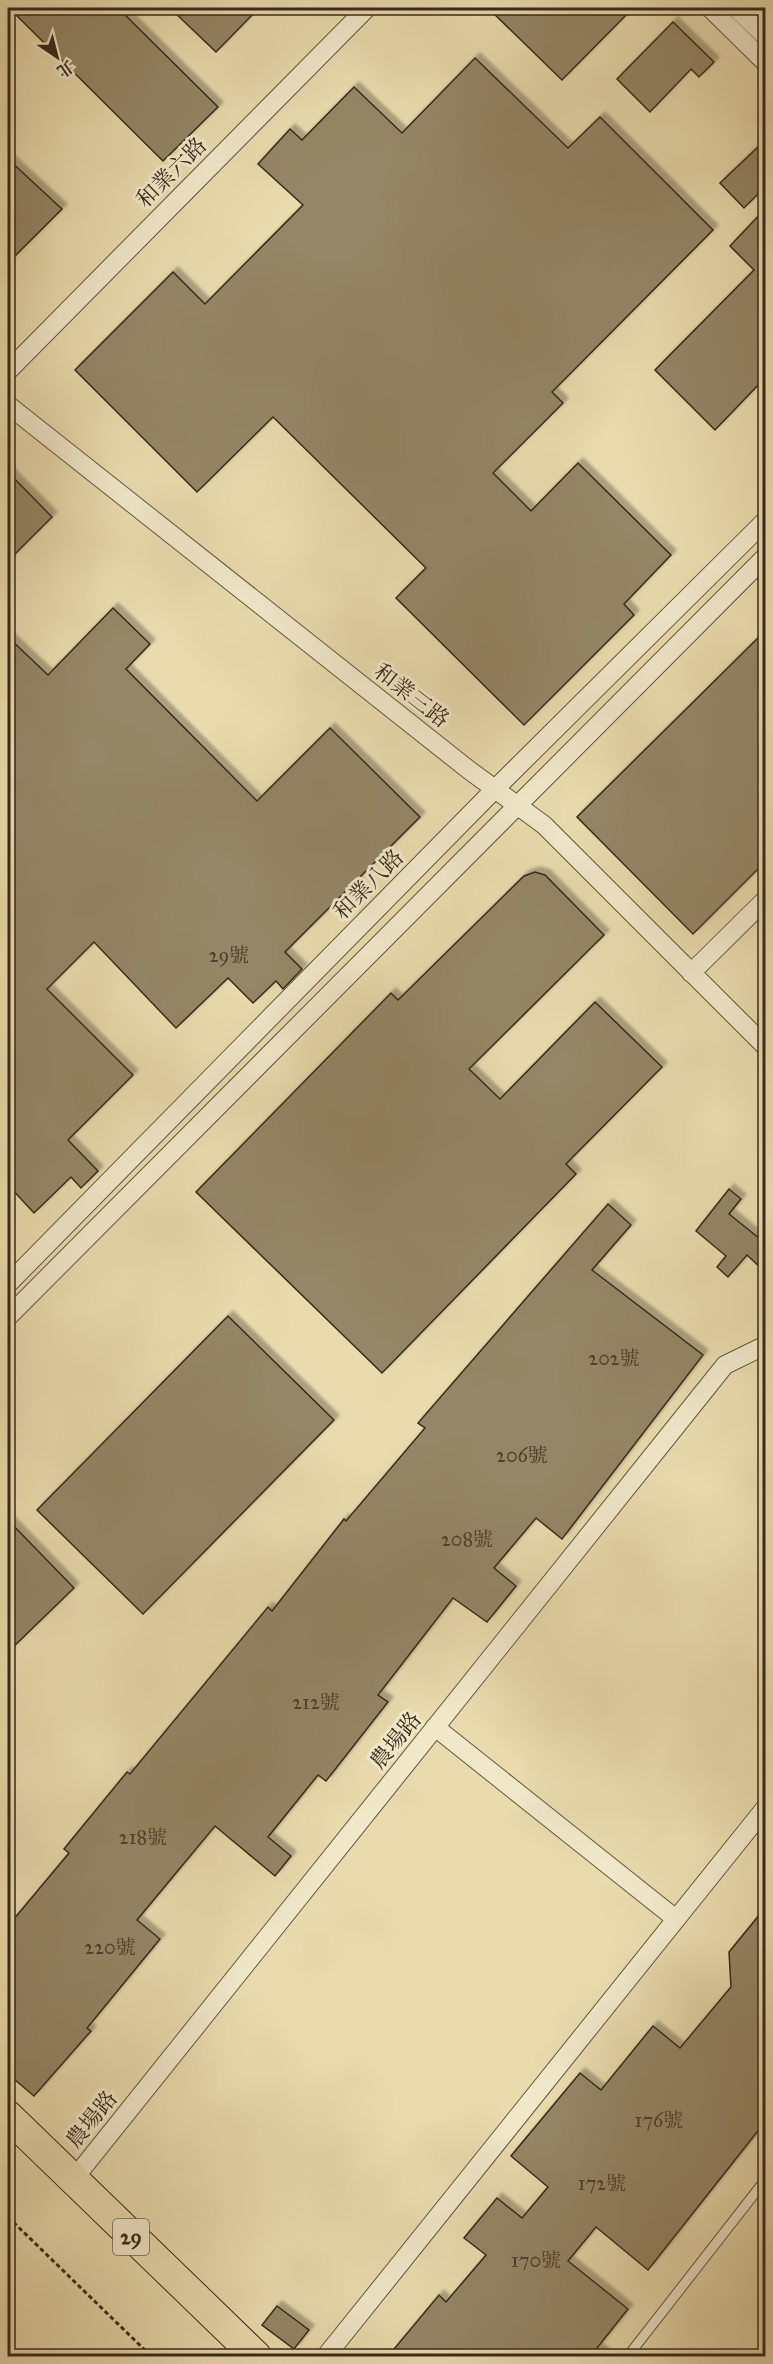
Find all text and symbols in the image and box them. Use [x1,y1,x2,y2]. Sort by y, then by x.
north arrow [27,27,87,87]
text: 北 [53,57,77,81]
street label: 和業六路 [131,132,212,213]
street label: 和業三路 [369,658,455,733]
street label: 和業八路 [328,844,409,925]
house number: 29號 [209,943,249,967]
house number: 202號 [588,1346,640,1370]
house number: 206號 [496,1443,548,1467]
house number: 208號 [441,1527,493,1551]
house number: 212號 [292,1690,340,1714]
street label: 農場路 [364,1706,427,1774]
house number: 218號 [119,1825,167,1849]
house number: 220號 [84,1935,136,1959]
street label: 農場路 [60,2085,123,2153]
house number: 176號 [635,2108,683,2132]
house number: 172號 [578,2171,626,2195]
road number: 29 [113,2219,149,2255]
house number: 170號 [511,2248,561,2272]

